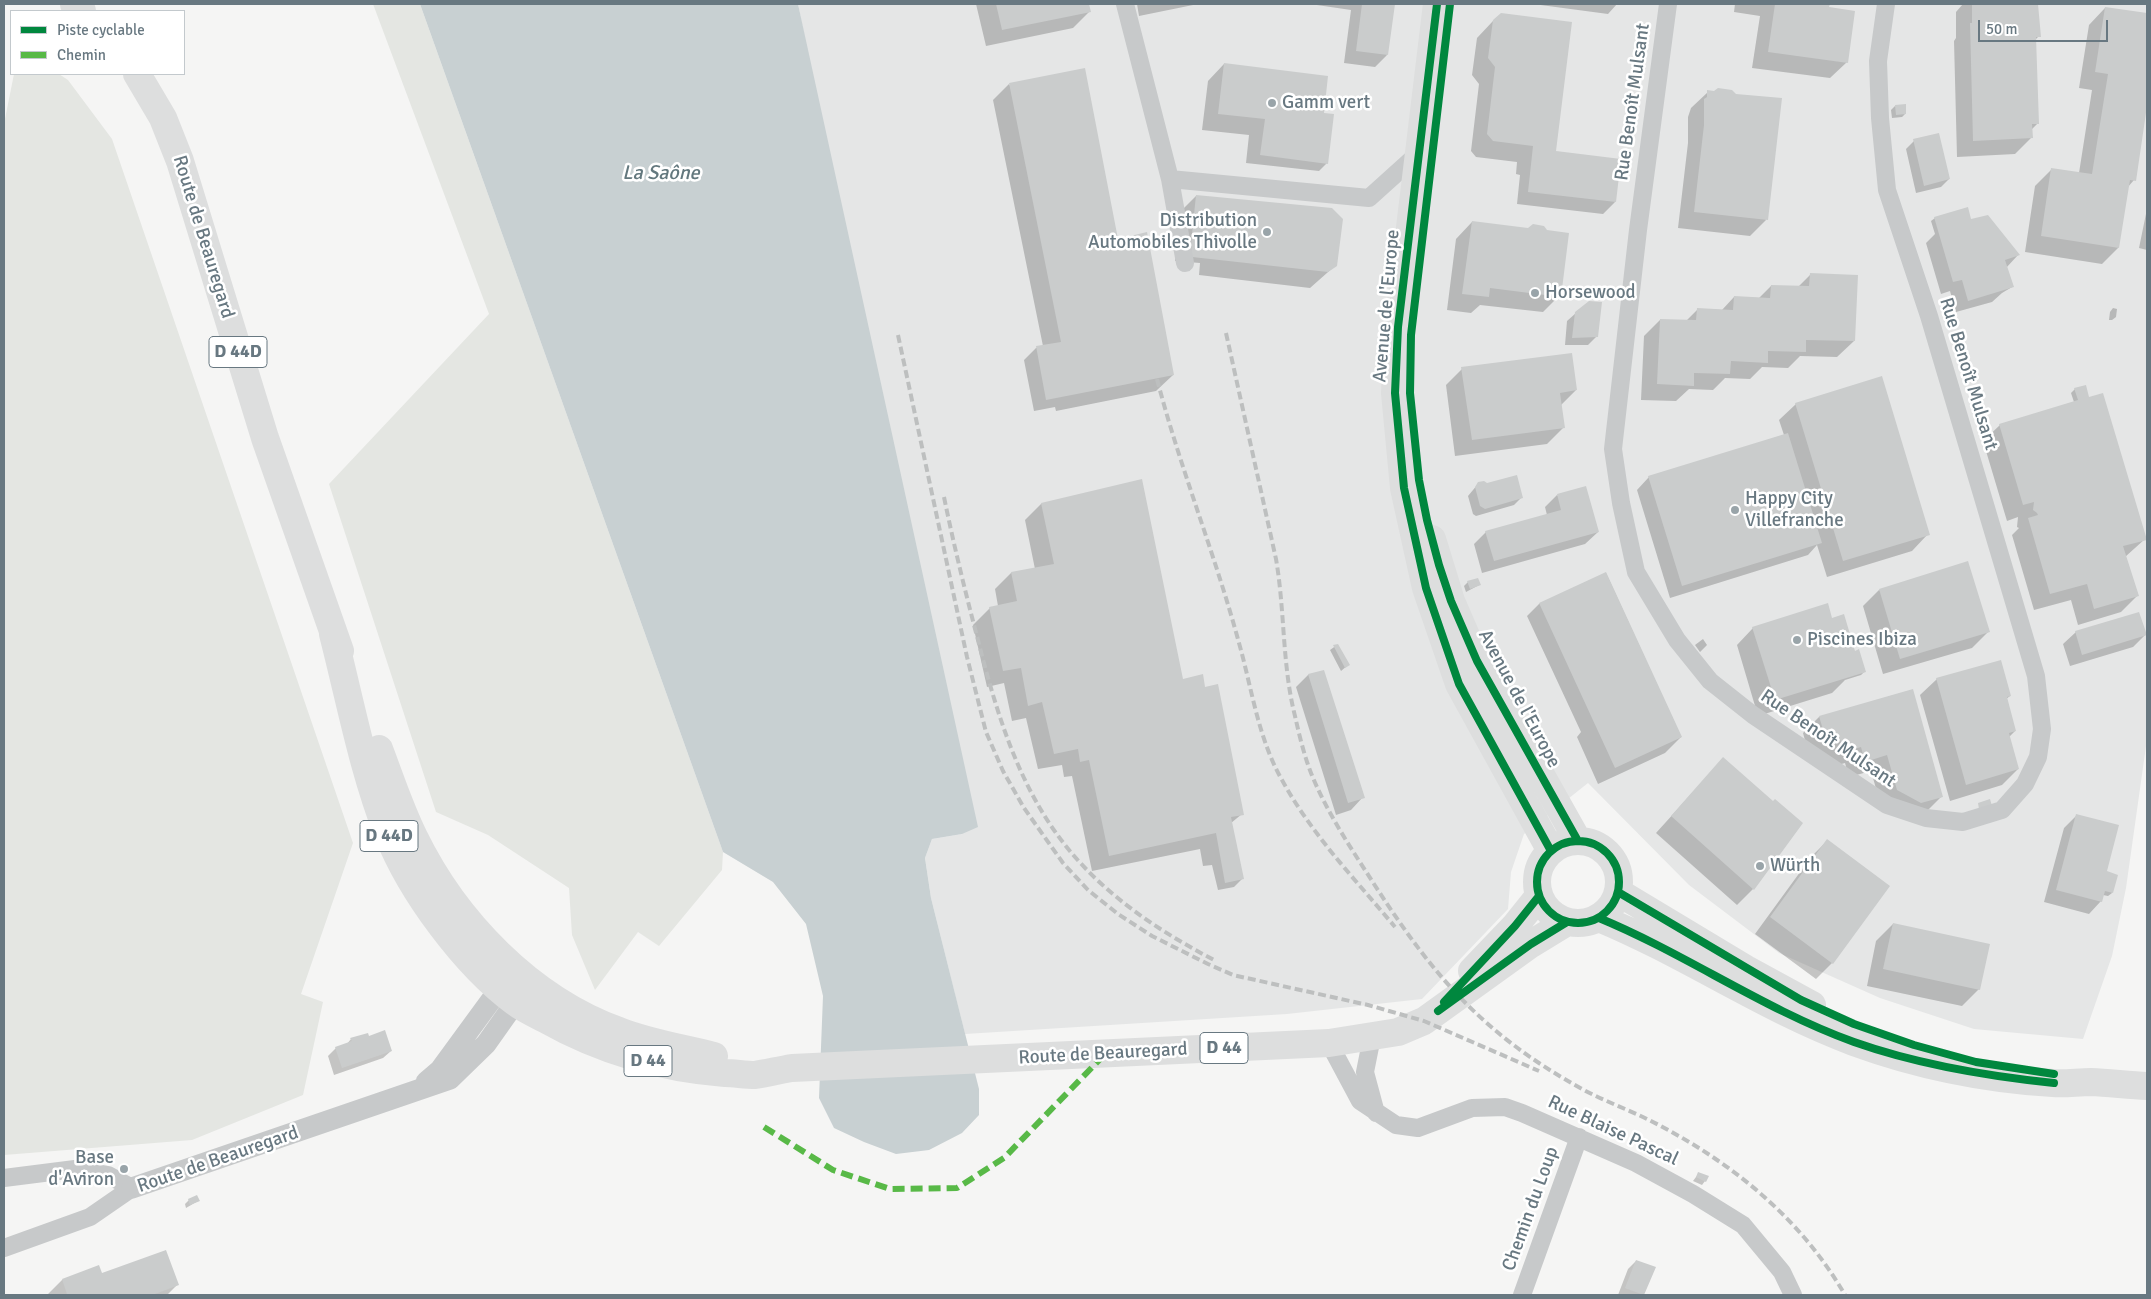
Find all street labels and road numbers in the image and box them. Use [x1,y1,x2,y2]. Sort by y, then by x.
street label: Rue Benoît Mulsant [1611,22,1655,182]
street label: Route de Beauregard [167,153,239,321]
street label: Avenue de l'Europe [1369,229,1405,383]
street label: Rue Benoît Mulsant [1934,295,2002,453]
road number: D 44D [209,337,267,368]
street label: Avenue de l'Europe [1473,626,1565,772]
street label: Rue Benoît Mulsant [1756,685,1900,793]
road number: D 44D [360,820,418,851]
road number: D 44 [1200,1032,1248,1064]
street label: Route de Beauregard [1018,1038,1188,1070]
road number: D 44 [624,1046,672,1076]
street label: Rue Blaise Pascal [1544,1091,1682,1171]
street label: Route de Beauregard [134,1122,302,1198]
street label: Chemin du Loup [1498,1144,1564,1274]

